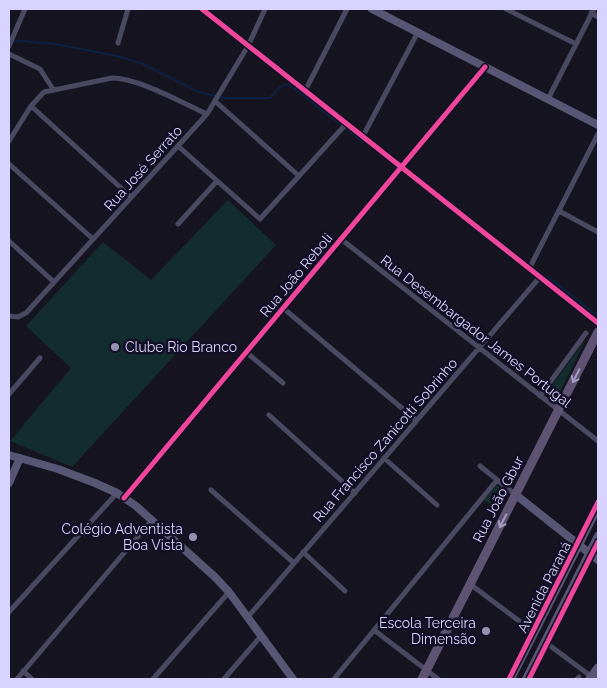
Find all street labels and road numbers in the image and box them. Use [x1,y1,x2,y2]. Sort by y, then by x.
street label: Rua José Serrato [101,122,185,214]
street label: Rua João Reboli [257,230,335,320]
street label: Rua Desembargador James Portugal [378,252,575,410]
street label: Rua Francisco Zanicotti Sobrinho [310,355,460,525]
street label: Rua João Gbur [469,453,527,545]
street label: Avenida Paraná [514,539,574,635]

